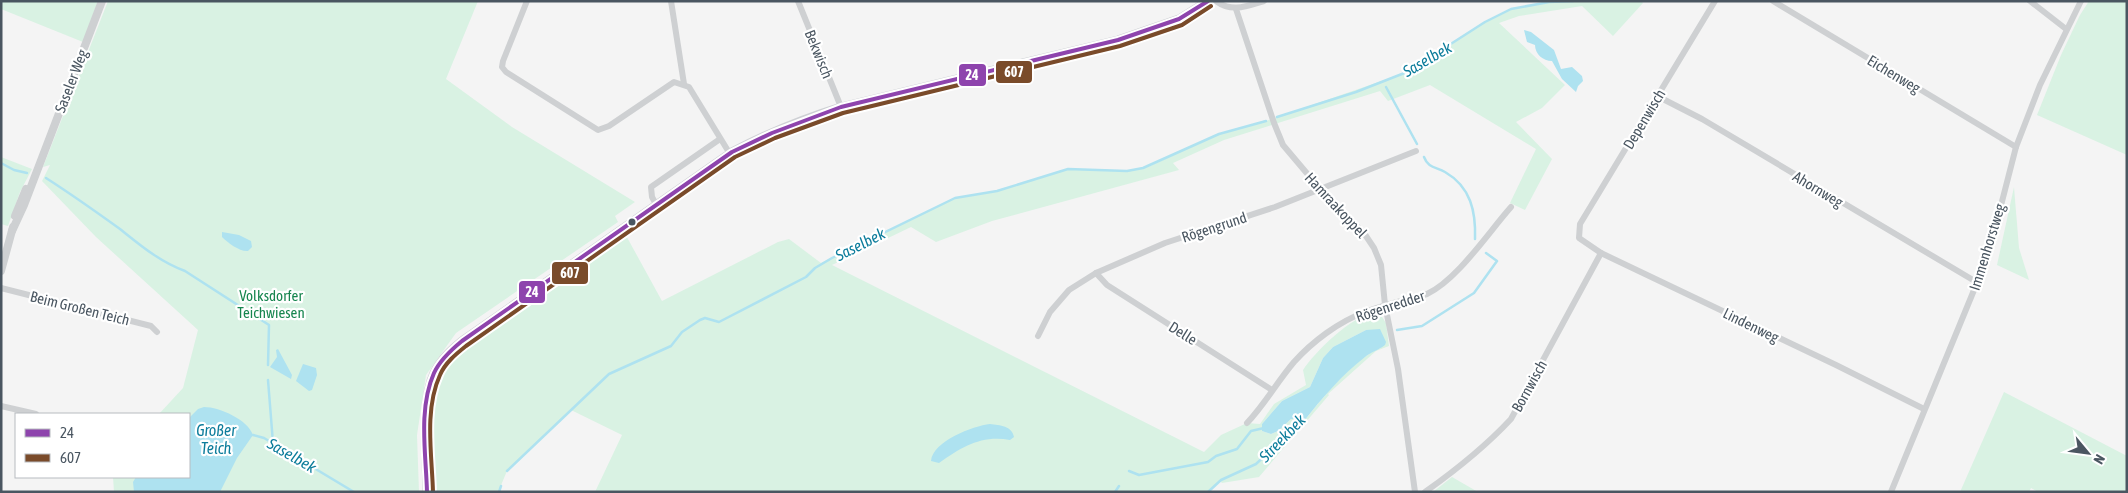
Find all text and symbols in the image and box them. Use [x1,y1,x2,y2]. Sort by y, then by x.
street label: Bekwisch [802,27,836,81]
water label: Saselbek [1399,37,1455,81]
street label: Saseler Weg [51,47,91,115]
street label: Eichenweg [1864,52,1924,97]
line badge: 607 [995,60,1033,84]
line badge: 24 [958,63,987,87]
text: 607 [1004,64,1024,80]
text: 24 [965,67,979,83]
street label: Depenwisch [1619,86,1669,152]
street label: Ahornweg [1790,167,1847,211]
street label: Hamraakoppel [1302,169,1371,241]
street label: Immenhorstweg [1966,201,2008,292]
street label: Rögengrund [1179,209,1249,245]
unlabelled marker [627,217,637,227]
water label: Saselbek [831,223,889,265]
line badge: 607 [551,261,589,285]
text: 607 [560,265,580,281]
line badge: 24 [518,280,546,304]
text: 24 [525,284,539,300]
street label: Beim Großen Teich [29,287,131,329]
park label: Volksdorfer Teichwiesen [237,287,305,321]
street label: Rögenredder [1353,287,1427,325]
street label: Lindenweg [1720,304,1782,346]
street label: Delle [1166,318,1200,348]
street label: Bornwisch [1508,357,1550,415]
water label: Streekbek [1254,410,1310,466]
legend [15,413,190,478]
water label: Großer Teich [196,421,237,457]
text: 24 [60,424,74,441]
north arrow [2063,428,2113,478]
water label: Saselbek [264,433,320,477]
text: 607 [60,449,81,466]
text: N [2090,452,2108,467]

